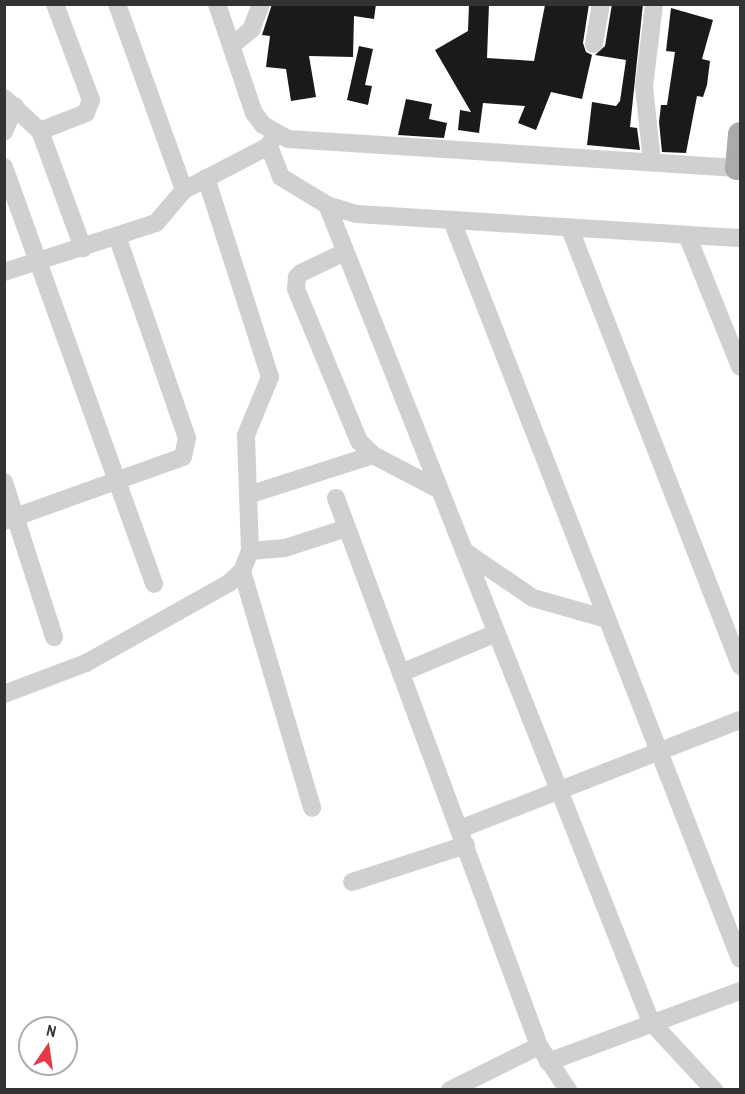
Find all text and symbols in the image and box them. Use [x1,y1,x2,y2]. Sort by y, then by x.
north arrow [18,1016,78,1076]
text: N [44,1019,59,1042]

